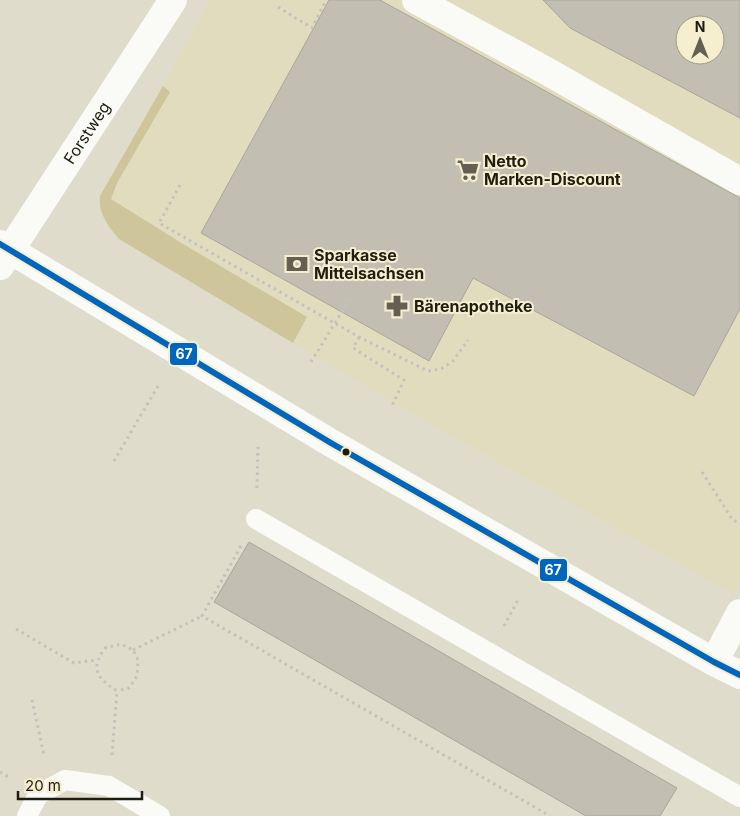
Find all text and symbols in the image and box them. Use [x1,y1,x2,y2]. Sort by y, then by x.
north arrow [675,15,725,65]
text: N [695,18,705,35]
street label: Forstweg [59,98,114,168]
place label: Netto Marken-Discount [484,151,621,189]
supermarket icon: Netto Marken-Discount [455,157,481,183]
place label: Sparkasse Mittelsachsen [314,245,424,283]
bank icon: Sparkasse Mittelsachsen [284,251,310,277]
pharmacy icon: Bärenapotheke [384,293,410,319]
place label: Bärenapotheke [414,296,533,316]
line badge: 67 [169,342,198,366]
text: 67 [175,345,193,362]
unlabelled marker [341,447,351,457]
line badge: 67 [539,558,568,582]
text: 67 [544,561,562,578]
scale bar [18,768,141,800]
text: 20 m [25,776,61,795]

